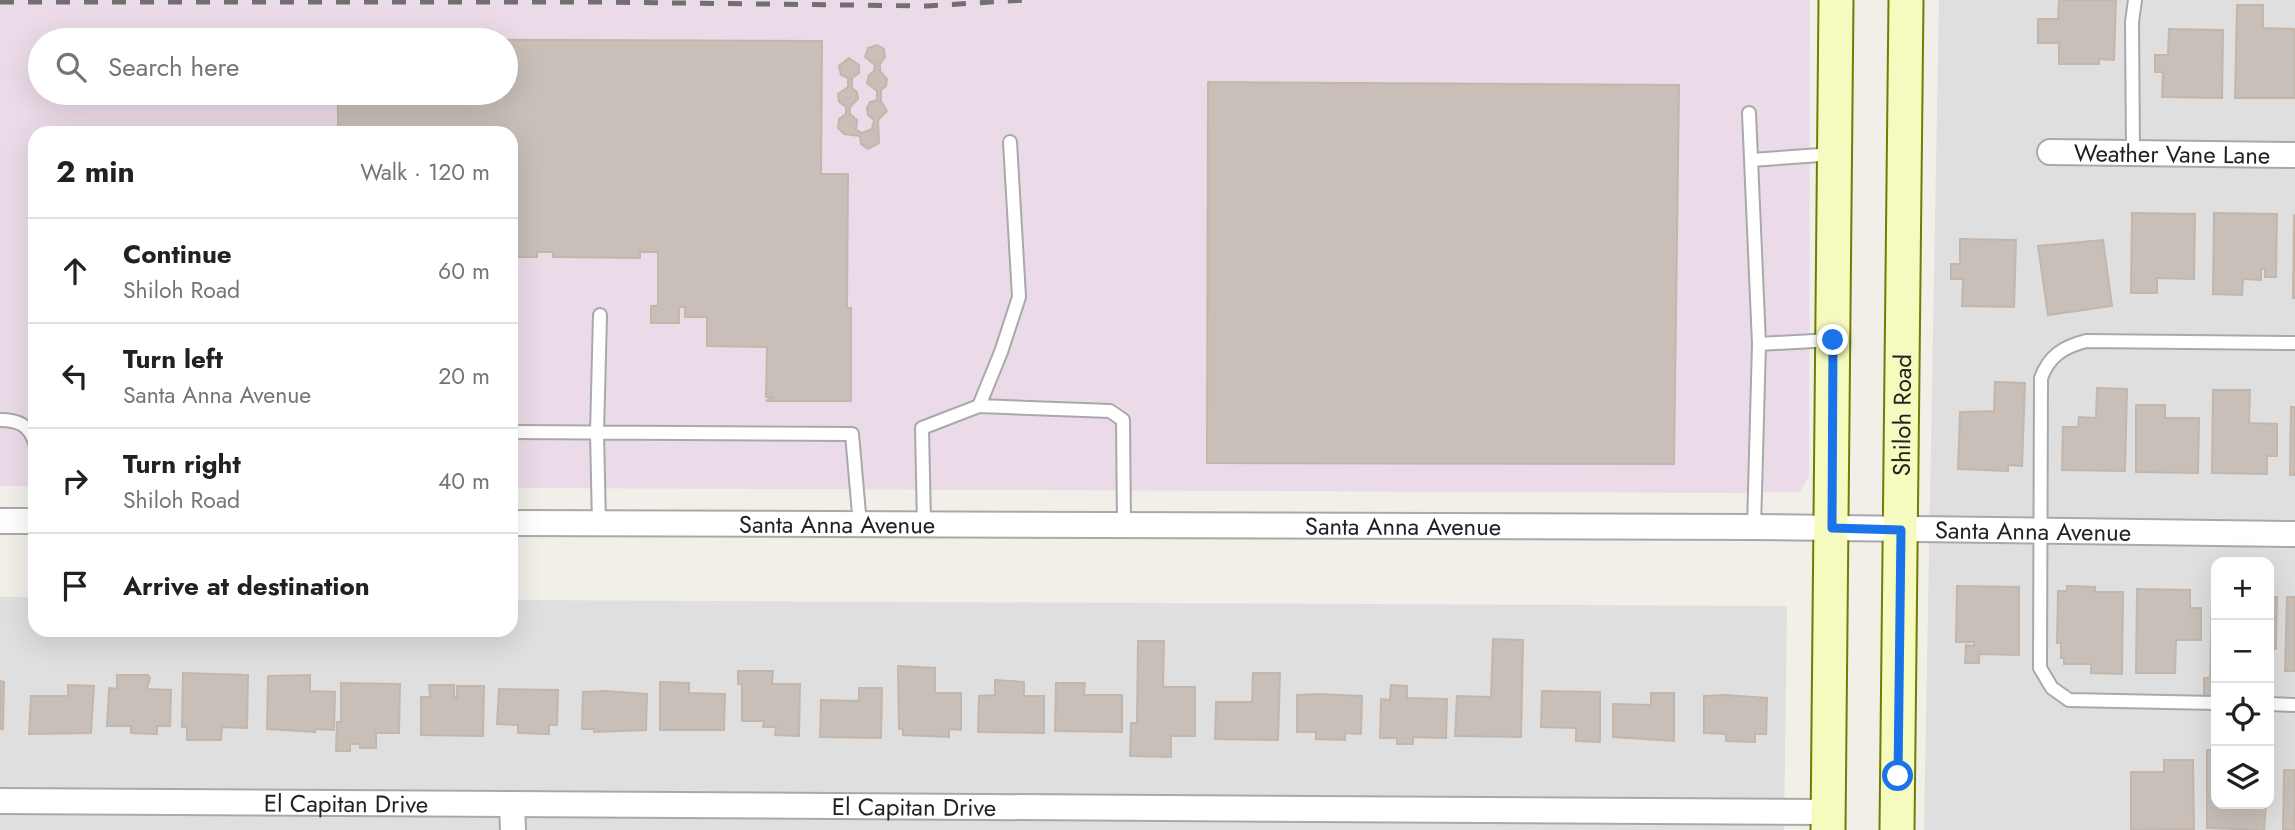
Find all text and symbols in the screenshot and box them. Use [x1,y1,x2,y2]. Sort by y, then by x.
search box [28,28,518,105]
icon: search [52,48,90,86]
text: Search here [108,48,240,86]
street label: Weather Vane Lane [2074,135,2270,172]
text: 2 min [56,150,135,193]
text: Walk · 120 m [360,155,490,189]
text: Continue [123,235,232,273]
icon: ahead [56,252,94,290]
text: 60 m [438,254,490,288]
text: Shiloh Road [123,273,240,307]
route end [1817,324,1848,355]
text: Turn left [123,340,223,378]
street label: Shiloh Road [1883,354,1920,476]
icon: left [56,357,94,395]
text: 20 m [438,359,490,393]
text: Santa Anna Avenue [123,378,311,412]
text: Turn right [123,445,241,483]
icon: right [56,462,94,500]
text: 40 m [438,464,490,498]
text: Shiloh Road [123,483,240,517]
street label: Santa Anna Avenue [739,506,935,542]
street label: Santa Anna Avenue [1305,508,1501,544]
street label: Santa Anna Avenue [1935,512,2131,549]
map controls [2211,557,2274,809]
button: + [2211,557,2274,620]
icon: arrive [56,567,94,605]
text: Arrive at destination [123,567,370,605]
button: − [2211,620,2274,683]
button: locate [2211,683,2274,746]
button: layers [2211,746,2274,809]
route start [1882,760,1913,791]
street label: El Capitan Drive [264,785,428,821]
street label: El Capitan Drive [832,789,996,824]

